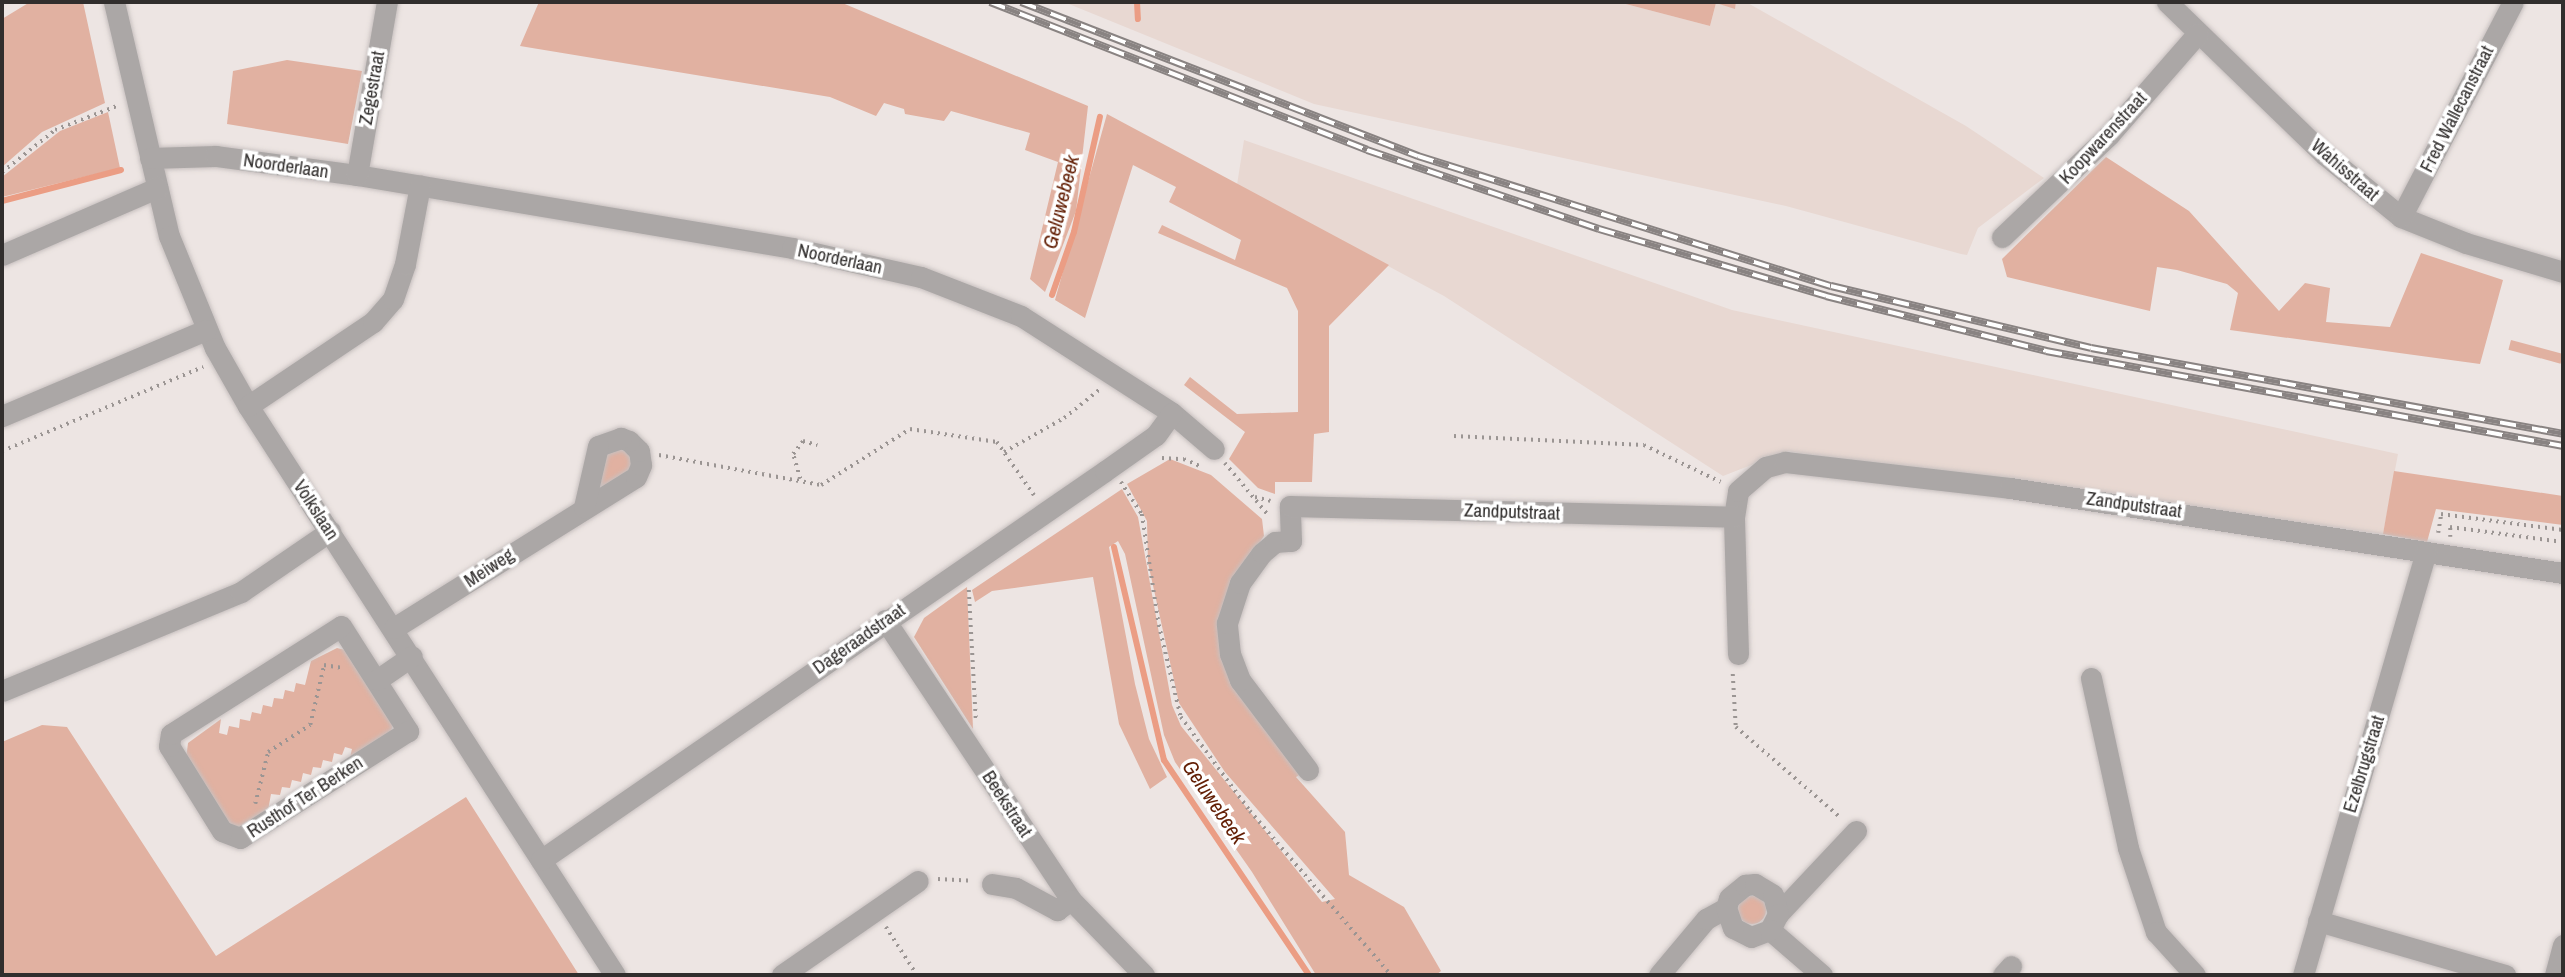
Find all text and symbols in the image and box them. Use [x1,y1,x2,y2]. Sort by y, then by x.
street label: Fred Wallecanstraat [2415,42,2499,176]
street label: Zegestraat [354,49,390,127]
street label: Koopwarenstraat [2054,87,2152,189]
street label: Wahisstraat [2306,134,2384,206]
street label: Noorderlaan [242,149,330,183]
water label: Geluwebeek [1037,153,1085,251]
street label: Noorderlaan [796,239,884,279]
street label: Volkslaan [288,476,344,544]
street label: Zandputstraat [2085,487,2183,523]
street label: Zandputstraat [1464,499,1560,525]
street label: Meiweg [460,544,518,592]
street label: Dageraadstraat [808,599,910,679]
street label: Ezelbrugstraat [2338,713,2390,815]
street label: Rusthof Ter Berken [243,751,367,843]
water label: Geluwebeek [1177,755,1251,849]
street label: Beekstraat [977,767,1037,841]

